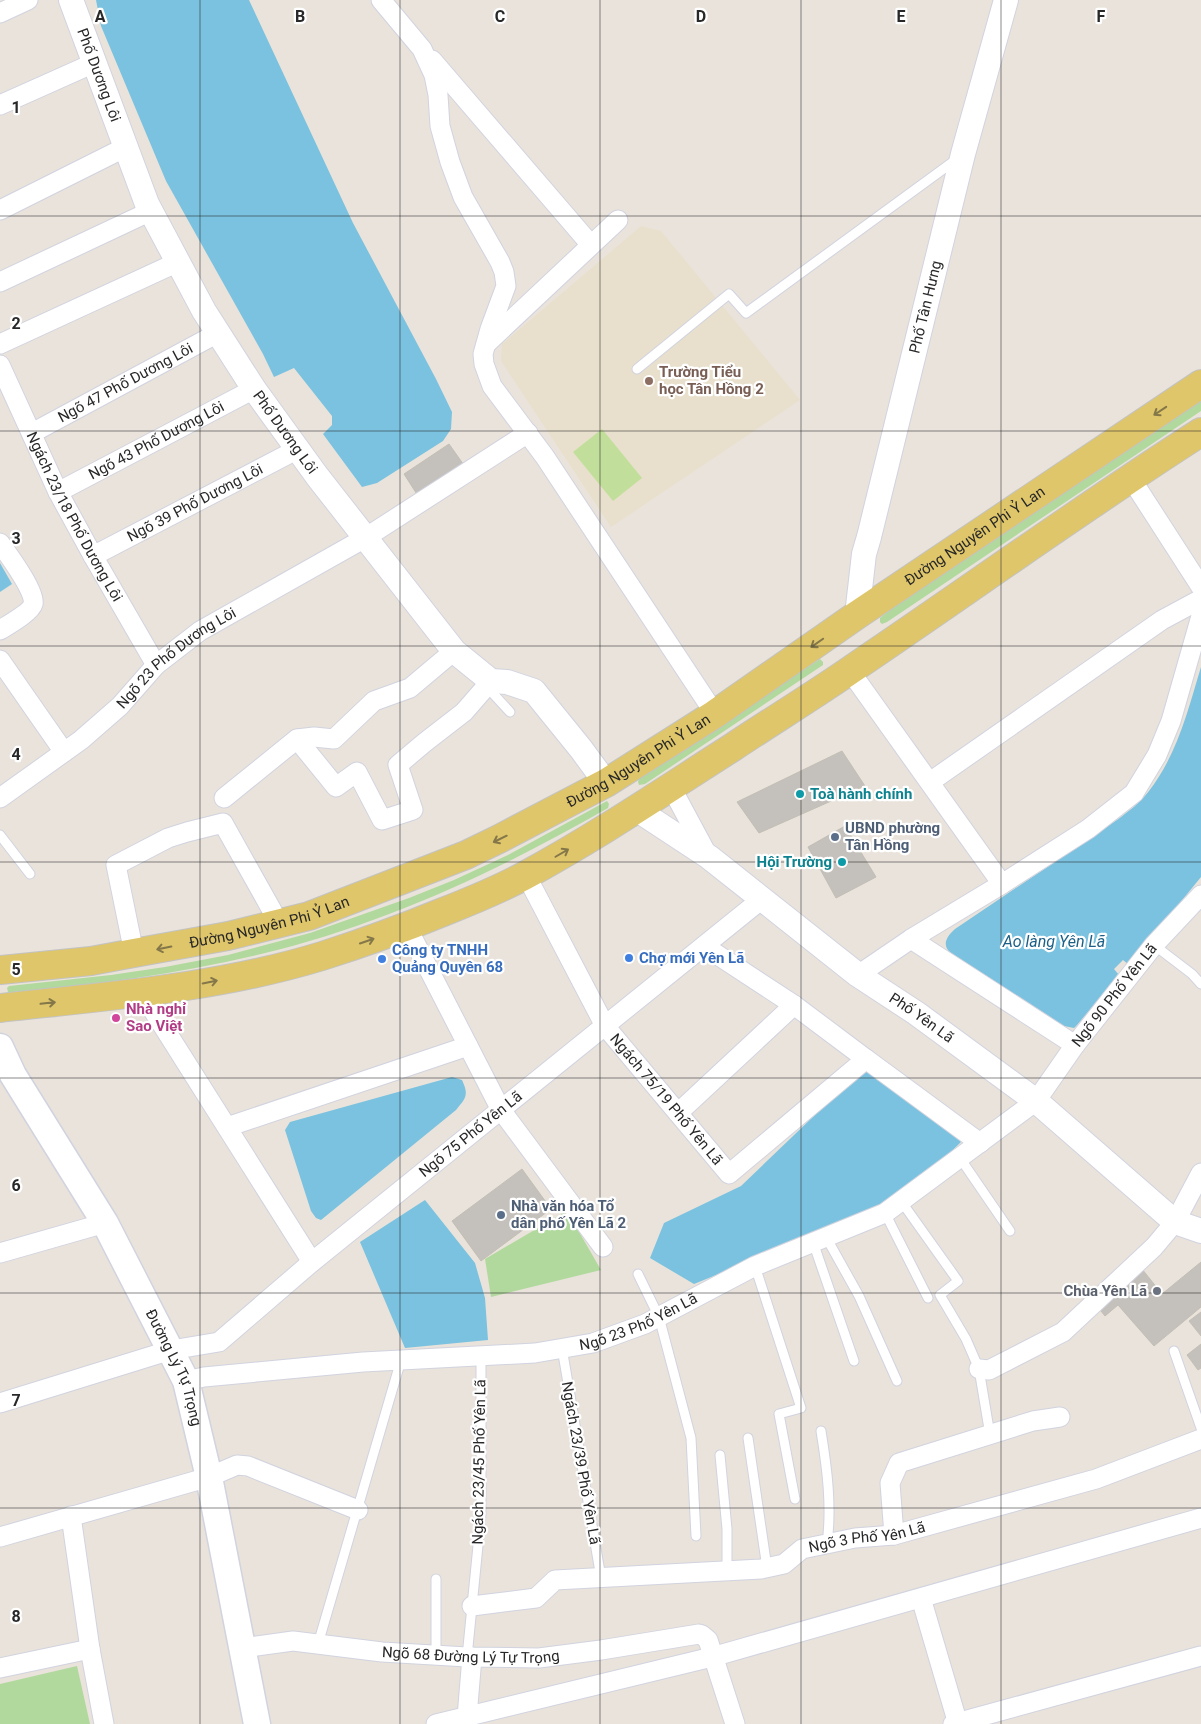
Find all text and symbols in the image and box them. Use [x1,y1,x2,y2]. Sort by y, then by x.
text: A [95,7,106,26]
text: B [295,7,305,26]
text: C [495,7,505,26]
text: D [696,7,706,26]
text: E [897,7,906,26]
text: F [1097,7,1106,26]
street label: Phố Dương Lôi [73,26,125,124]
text: 1 [11,98,21,117]
street label: Phố Tân Hưng [905,259,945,355]
text: 2 [11,314,21,333]
street label: Ngõ 47 Phố Dương Lôi [55,339,196,426]
place label: Trường Tiểu học Tân Hồng 2 [659,363,764,398]
marker: Trường Tiểu học Tân Hồng 2 [643,375,655,387]
street label: Phố Dương Lôi [249,387,322,477]
street label: Ngõ 43 Phố Dương Lôi [85,397,227,483]
one-way arrow [1154,406,1168,416]
street label: Ngách 23/18 Phố Dương Lôi [23,429,126,605]
street label: Ngõ 39 Phố Dương Lôi [124,460,266,546]
street label: Đường Nguyên Phi Ỷ Lan [901,482,1048,589]
text: 3 [11,529,21,548]
street label: Ngõ 23 Phố Dương Lôi [113,604,239,712]
one-way arrow [810,638,824,648]
street label: Đường Nguyên Phi Ỷ Lan [563,710,714,811]
text: 4 [11,745,21,764]
place label: Toà hành chính [810,785,912,803]
marker: Toà hành chính [794,788,806,800]
place label: UBND phường Tân Hồng [845,819,940,854]
marker: UBND phường Tân Hồng [829,831,841,843]
one-way arrow [493,835,508,844]
one-way arrow [555,848,569,858]
place label: Hội Trường [757,853,832,871]
marker: Hội Trường [836,856,848,868]
street label: Đường Nguyên Phi Ỷ Lan [188,892,352,952]
water label: Ao làng Yên Lã [1002,932,1106,951]
one-way arrow [358,936,374,945]
street label: Ngõ 90 Phố Yên Lã [1068,940,1161,1051]
place label: Công ty TNHH Quảng Quyên 68 [392,941,503,976]
one-way arrow [156,943,172,953]
place label: Chợ mới Yên Lã [639,949,744,967]
marker: Chợ mới Yên Lã [623,952,635,964]
marker: Công ty TNHH Quảng Quyên 68 [376,953,388,965]
text: 5 [11,960,21,979]
one-way arrow [201,976,217,986]
street label: Phố Yên Lã [886,989,957,1047]
one-way arrow [40,998,56,1008]
place label: Nhà nghỉ Sao Việt [126,1000,186,1035]
marker: Nhà nghỉ Sao Việt [110,1012,122,1024]
street label: Ngách 75/19 Phố Yên Lã [606,1030,726,1169]
street label: Ngõ 75 Phố Yên Lã [415,1087,526,1181]
text: 6 [11,1176,21,1195]
place label: Nhà văn hóa Tổ dân phố Yên Lã 2 [511,1197,627,1232]
marker: Nhà văn hóa Tổ dân phố Yên Lã 2 [495,1209,507,1221]
place label: Chùa Yên Lã [1063,1282,1147,1300]
marker: Chùa Yên Lã [1151,1285,1163,1297]
street label: Ngõ 23 Phố Yên Lã [578,1289,700,1354]
street label: Đường Lý Tự Trọng [142,1306,206,1428]
street label: Ngách 23/45 Phố Yên Lã [469,1379,489,1545]
street label: Ngách 23/39 Phố Yên Lã [558,1380,604,1546]
text: 7 [11,1391,21,1410]
street label: Ngõ 3 Phố Yên Lã [807,1518,927,1556]
text: 8 [11,1607,21,1626]
street label: Ngõ 68 Đường Lý Tự Trọng [381,1643,561,1667]

